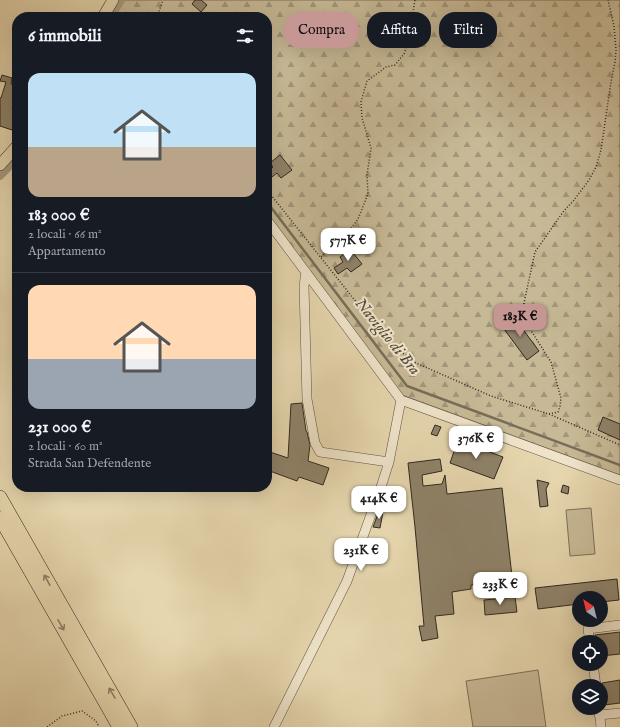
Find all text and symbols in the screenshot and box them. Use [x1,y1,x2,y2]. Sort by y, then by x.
chip: Compra [284,12,359,48]
chip: Affitta [367,12,431,48]
chip: Filtri [439,12,497,48]
icon: filters [234,25,256,47]
text: 6 immobili [28,26,102,47]
icon: home [106,99,178,171]
text: 183 000 € [28,205,90,226]
text: 2 locali · 66 m² [28,226,102,243]
pin: 577K € [315,228,381,262]
text: 577K € [330,232,366,249]
text: Appartamento [28,243,106,260]
water label: Naviglio di Bra [350,294,424,380]
pin: 183K € [487,304,553,338]
text: 183K € [503,308,537,325]
icon: home [106,311,178,383]
text: 231 000 € [28,417,91,438]
pin: 376K € [443,426,509,460]
text: 376K € [458,430,494,447]
text: 2 locali · 60 m² [28,438,103,455]
text: Strada San Defendente [28,455,151,472]
pin: 414K € [346,486,412,520]
text: 414K € [360,490,398,507]
pin: 231K € [328,538,394,572]
text: 231K € [343,542,379,559]
pin: 233K € [467,572,533,606]
one-way arrow [43,575,51,587]
text: 233K € [482,576,518,593]
north arrow [572,591,608,627]
map controls [572,591,608,715]
one-way arrow [57,619,65,631]
button: locate [572,635,608,671]
button: layers [572,679,608,715]
one-way arrow [107,687,115,699]

